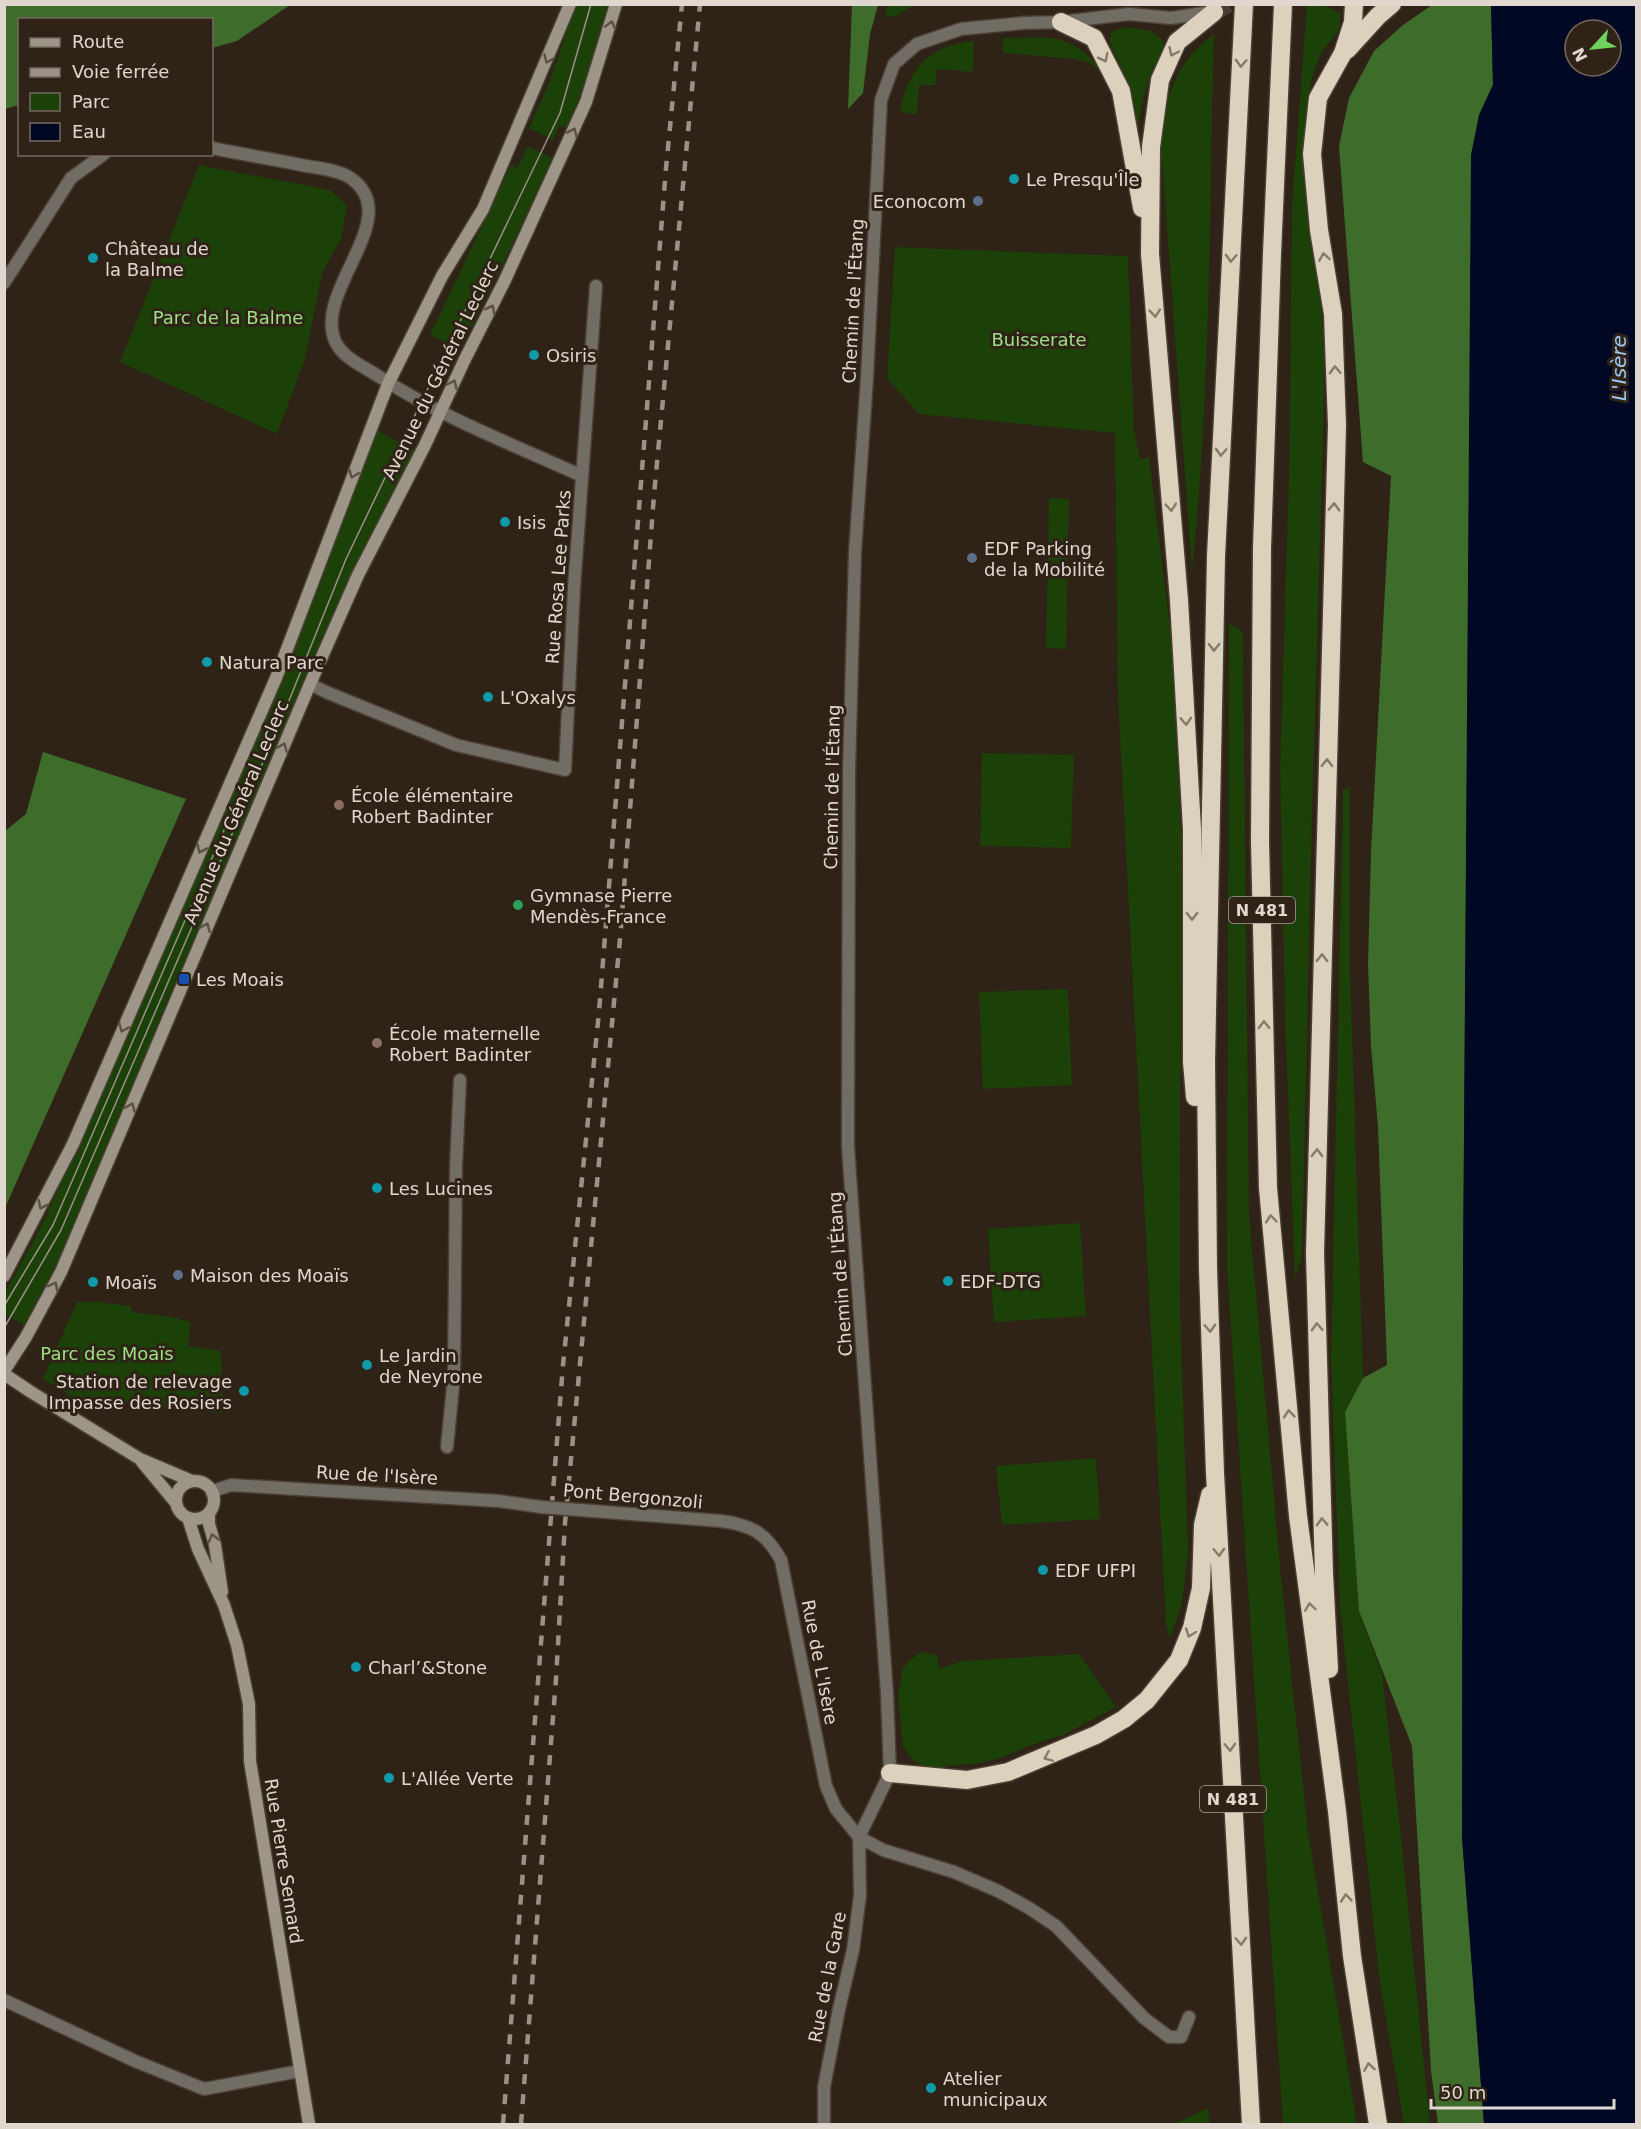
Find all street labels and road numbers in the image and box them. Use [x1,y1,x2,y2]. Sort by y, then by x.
street label: Chemin de l'Étang [838,218,868,384]
street label: Avenue du Général Leclerc [378,257,502,483]
street label: Rue Rosa Lee Parks [541,489,575,665]
street label: Avenue du Général Leclerc [179,697,293,927]
street label: Chemin de l'Étang [820,704,844,870]
road number: N 481 [1229,897,1295,923]
street label: Chemin de l'Étang [824,1191,856,1357]
street label: Rue de l'Isère [316,1461,438,1489]
street label: Pont Bergonzoli [562,1479,704,1513]
street label: Rue de L'Isère [798,1598,842,1726]
street label: Rue Pierre Semard [261,1777,307,1945]
road number: N 481 [1200,1786,1266,1812]
street label: Rue de la Gare [804,1910,850,2044]

